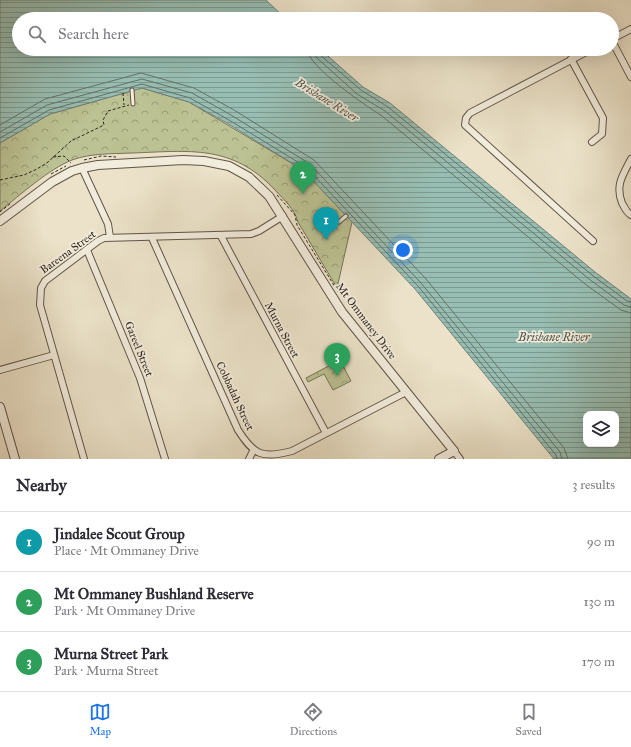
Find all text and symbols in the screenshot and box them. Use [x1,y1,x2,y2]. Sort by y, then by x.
search box [12,12,619,56]
icon: search [26,23,48,45]
text: Search here [58,25,129,43]
water label: Brisbane River [292,75,362,125]
pin: 2 [290,161,316,194]
pin: 1 [313,207,339,240]
street label: Bareena Street [38,227,98,276]
your location [393,240,413,260]
street label: Mt Ommaney Drive [333,280,399,362]
street label: Murna Street [262,300,302,360]
street label: Gareel Street [122,319,156,379]
water label: Brisbane River [517,330,591,344]
pin: 3 [324,343,350,376]
street label: Cobbadah Street [213,360,257,433]
map controls [583,411,619,447]
button: layers [583,411,619,447]
text: Nearby [16,475,67,496]
text: 3 results [572,477,615,493]
text: Jindalee Scout Group [54,525,185,543]
text: 1 [26,534,32,550]
text: 90 m [587,534,615,550]
text: Place · Mt Ommaney Drive [54,543,199,559]
text: Mt Ommaney Bushland Reserve [54,585,254,603]
text: 2 [26,594,32,610]
text: 130 m [583,594,615,610]
text: Park · Mt Ommaney Drive [54,603,195,619]
text: Murna Street Park [54,645,168,663]
text: 3 [26,654,32,670]
text: 170 m [582,654,615,670]
text: Park · Murna Street [54,663,159,679]
tab: Map [89,701,111,738]
tab: Directions [290,701,337,738]
tab: Saved [516,701,542,738]

